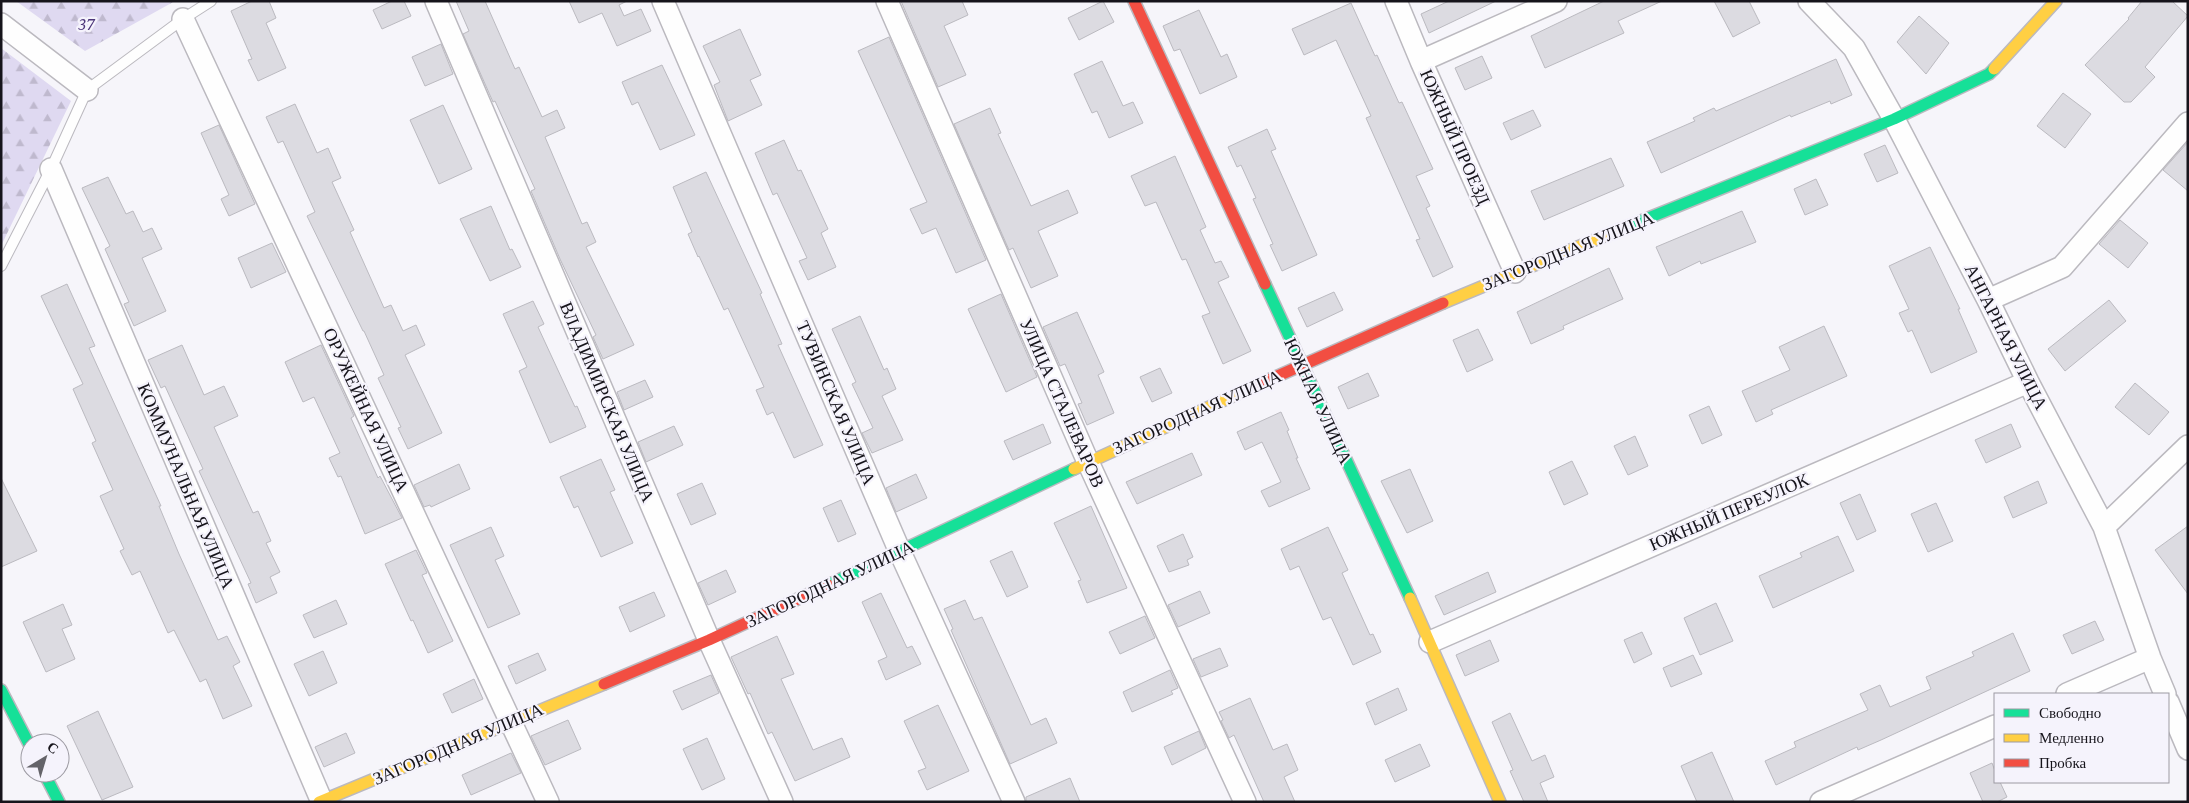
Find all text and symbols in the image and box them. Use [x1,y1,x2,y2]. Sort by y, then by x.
park label: 37 [78,14,96,34]
street label: ЮЖНЫЙ ПРОЕЗД [1416,66,1494,208]
street label: ЗАГОРОДНАЯ УЛИЦА [1479,207,1657,295]
street label: АНГАРНАЯ УЛИЦА [1961,261,2051,413]
street label: ВЛАДИМИРСКАЯ УЛИЦА [556,299,658,505]
street label: УЛИЦА СТАЛЕВАРОВ [1016,315,1108,491]
street label: ТУВИНСКАЯ УЛИЦА [792,318,880,488]
street label: ОРУЖЕЙНАЯ УЛИЦА [319,325,413,495]
street label: ЮЖНАЯ УЛИЦА [1280,335,1356,467]
street label: ЗАГОРОДНАЯ УЛИЦА [1109,366,1285,458]
street label: КОММУНАЛЬНАЯ УЛИЦА [134,380,238,592]
street label: ЮЖНЫЙ ПЕРЕУЛОК [1646,469,1813,555]
street label: ЗАГОРОДНАЯ УЛИЦА [743,536,917,632]
legend [1994,693,2169,783]
street label: ЗАГОРОДНАЯ УЛИЦА [370,699,546,789]
text: Свободно [2039,705,2101,721]
text: Медленно [2039,730,2104,746]
north arrow [20,733,70,783]
text: С [44,738,62,757]
text: Пробка [2039,755,2087,771]

